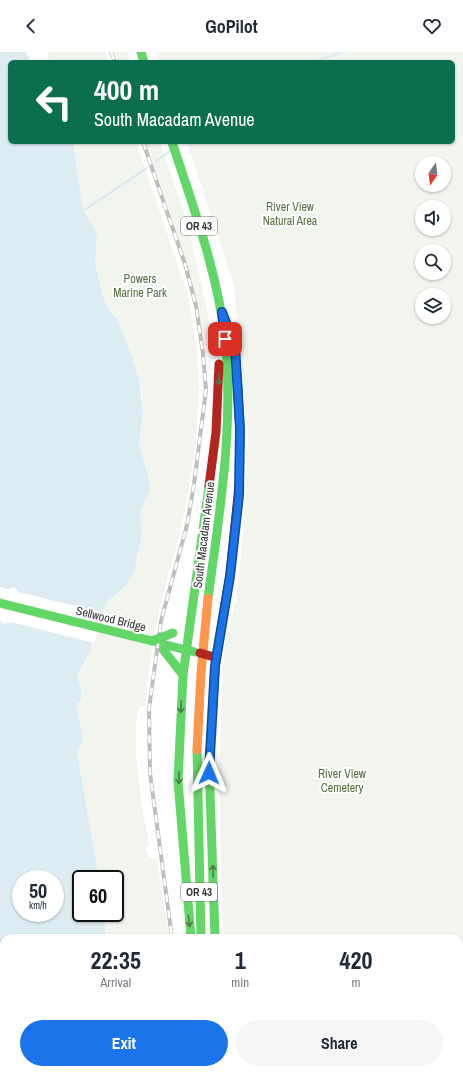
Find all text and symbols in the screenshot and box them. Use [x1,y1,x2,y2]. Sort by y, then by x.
text: GoPilot [205,14,258,39]
icon: back [20,15,42,37]
icon: heart [421,15,443,37]
text: 400 m [94,71,159,109]
icon: left [28,76,80,128]
text: South Macadam Avenue [94,107,255,132]
north arrow [415,156,451,192]
map controls [415,156,451,324]
park label: River View Natural Area [263,199,318,229]
button: sound [415,200,451,236]
road number: OR 43 [181,217,217,235]
button: search [415,244,451,280]
park label: Powers Marine Park [113,271,167,301]
button: layers [415,288,451,324]
pin [208,322,242,356]
icon: arrive [214,328,236,350]
one-way arrow [215,372,222,385]
street label: South Macadam Avenue [190,481,218,589]
street label: Sellwood Bridge [74,603,148,635]
one-way arrow [178,700,185,713]
position arrow [188,752,230,794]
park label: River View Cemetery [318,766,367,796]
one-way arrow [175,771,183,784]
one-way arrow [209,865,216,878]
speed limit sign: 60 [72,870,124,922]
text: 50 [29,877,47,904]
road number: OR 43 [181,883,217,901]
text: km/h [29,899,47,912]
one-way arrow [186,914,193,927]
text: 22:35 [91,944,141,976]
text: 1 [235,944,246,976]
text: 420 [340,944,372,976]
text: Arrival [100,974,131,991]
text: min [231,974,249,991]
text: m [352,974,360,991]
button: Exit [20,1020,228,1066]
button: Share [236,1020,443,1066]

